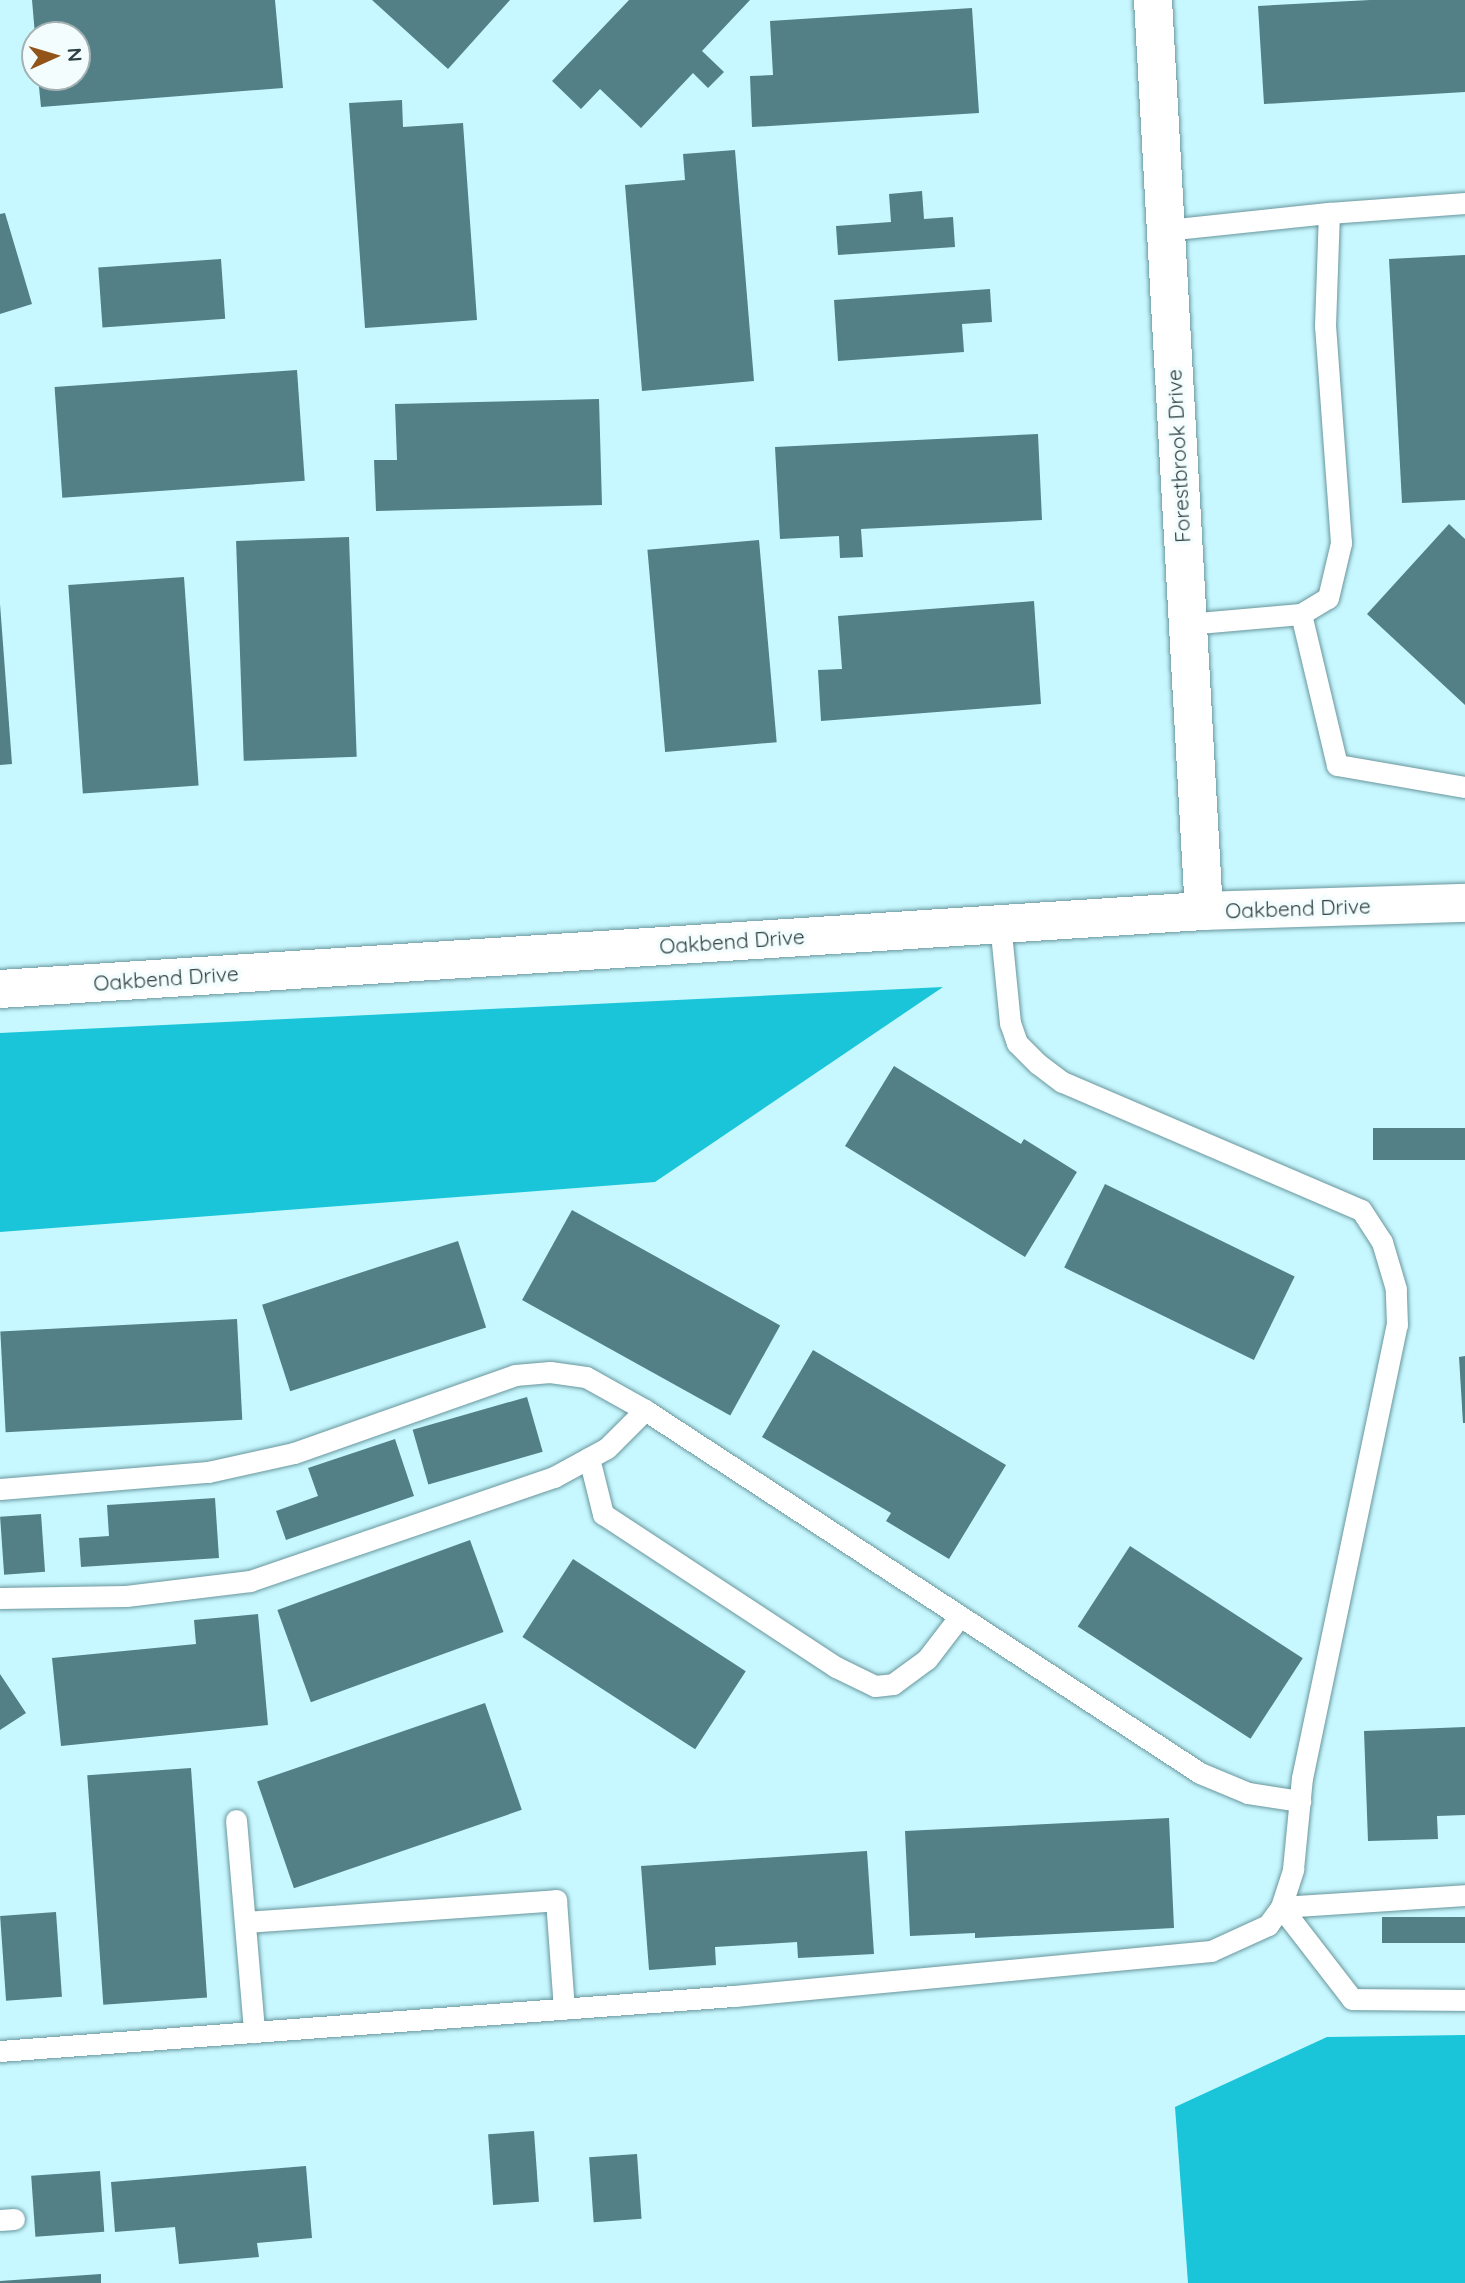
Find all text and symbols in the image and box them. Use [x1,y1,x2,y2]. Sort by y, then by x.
north arrow [21,21,91,91]
text: N [62,47,87,62]
street label: Forestbrook Drive [1161,368,1195,544]
street label: Oakbend Drive [1225,893,1371,923]
street label: Oakbend Drive [658,923,806,959]
street label: Oakbend Drive [92,960,240,996]

